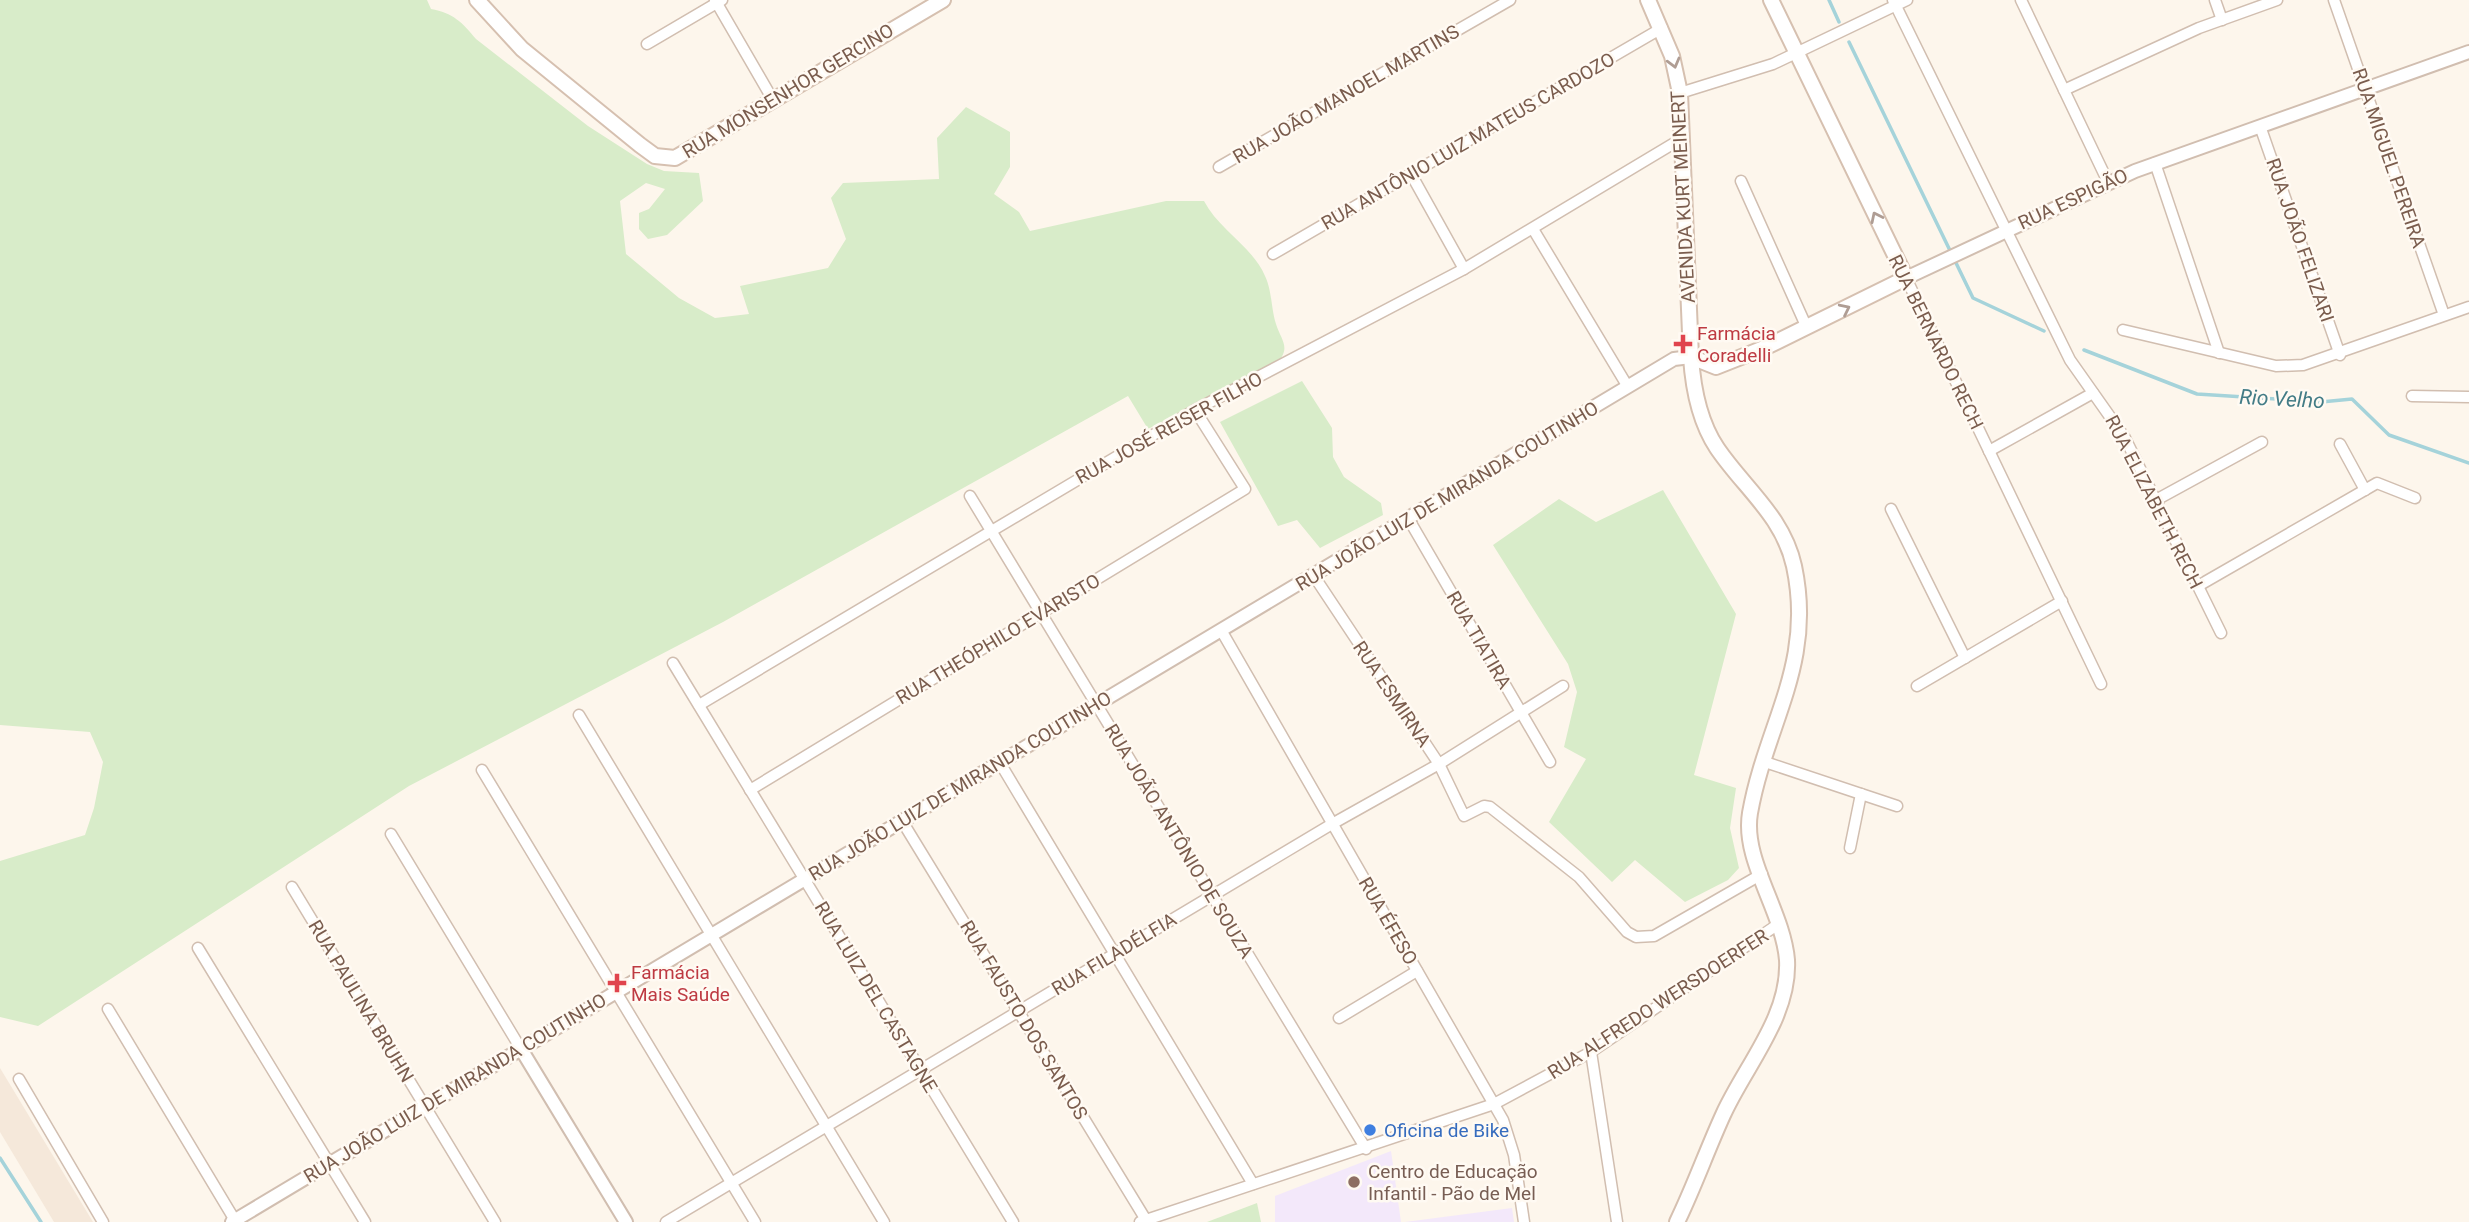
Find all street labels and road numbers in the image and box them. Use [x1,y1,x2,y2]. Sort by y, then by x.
street label: RUA MONSENHOR GERCINO [678,19,898,163]
street label: RUA JOÃO MANOEL MARTINS [1229,20,1463,168]
street label: RUA ANTÔNIO LUIZ MATEUS CARDOZO [1317,47,1619,235]
street label: RUA MIGUEL PEREIRA [2347,65,2431,251]
street label: AVENIDA KURT MEINERT [1666,90,1700,304]
street label: RUA JOÃO FELIZARI [2261,155,2339,325]
street label: RUA ESPIGÃO [2014,164,2132,234]
street label: RUA BERNARDO RECH [1884,251,1988,433]
street label: RUA JOSÉ REISER FILHO [1072,367,1266,489]
street label: RUA JOÃO LUIZ DE MIRANDA COUTINHO [1292,396,1602,596]
street label: RUA ELIZABETH RECH [2100,411,2208,593]
street label: RUA THEÓPHILO EVARISTO [892,569,1104,709]
street label: RUA TIATIRA [1442,587,1517,693]
street label: RUA ESMIRNA [1348,637,1436,752]
street label: RUA JOÃO LUIZ DE MIRANDA COUTINHO [805,686,1115,886]
street label: RUA JOÃO ANTÔNIO DE SOUZA [1100,720,1259,963]
street label: RUA ÉFESO [1354,873,1422,969]
street label: RUA LUIZ DEL CASTAGNE [810,897,942,1097]
street label: RUA FILADÉLFIA [1048,907,1181,1000]
street label: RUA PAULINA BRUHN [303,916,419,1086]
street label: RUA FAUSTO DOS SANTOS [955,916,1093,1124]
street label: RUA ALFREDO WERSDOERFER [1543,924,1773,1084]
street label: RUA JOÃO LUIZ DE MIRANDA COUTINHO [300,988,610,1188]

